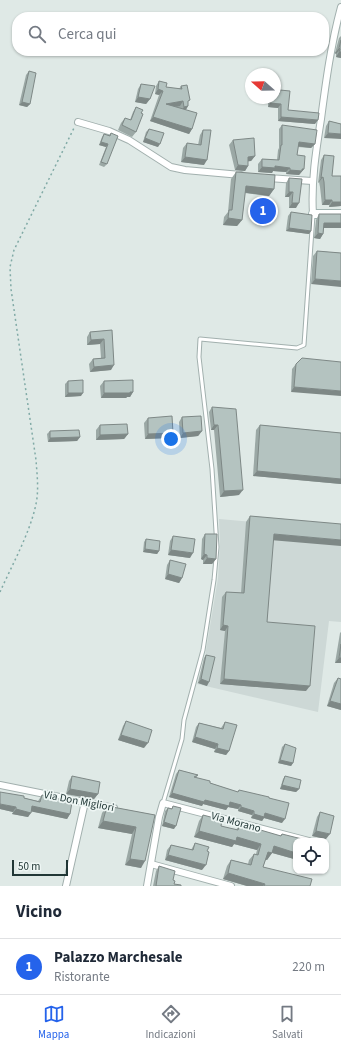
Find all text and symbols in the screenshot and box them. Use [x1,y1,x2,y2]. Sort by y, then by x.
search box [12,12,329,56]
icon: search [26,23,48,45]
text: Cerca qui [58,24,117,45]
north arrow [245,68,281,104]
pin: 1 [250,196,276,226]
your location [161,429,181,449]
street label: Via Don Migliori [43,787,115,815]
street label: Via Morano [209,808,263,836]
map controls [293,838,329,874]
button: locate [293,838,329,874]
scale bar [12,858,68,877]
text: 50 m [18,859,40,874]
text: Vicino [16,900,62,924]
text: Palazzo Marchesale [54,947,183,968]
text: 1 [26,958,32,976]
text: 220 m [292,958,325,976]
text: Ristorante [54,968,110,986]
tab: Mappa [38,1003,69,1042]
tab: Indicazioni [145,1003,196,1042]
tab: Salvati [272,1003,303,1042]

